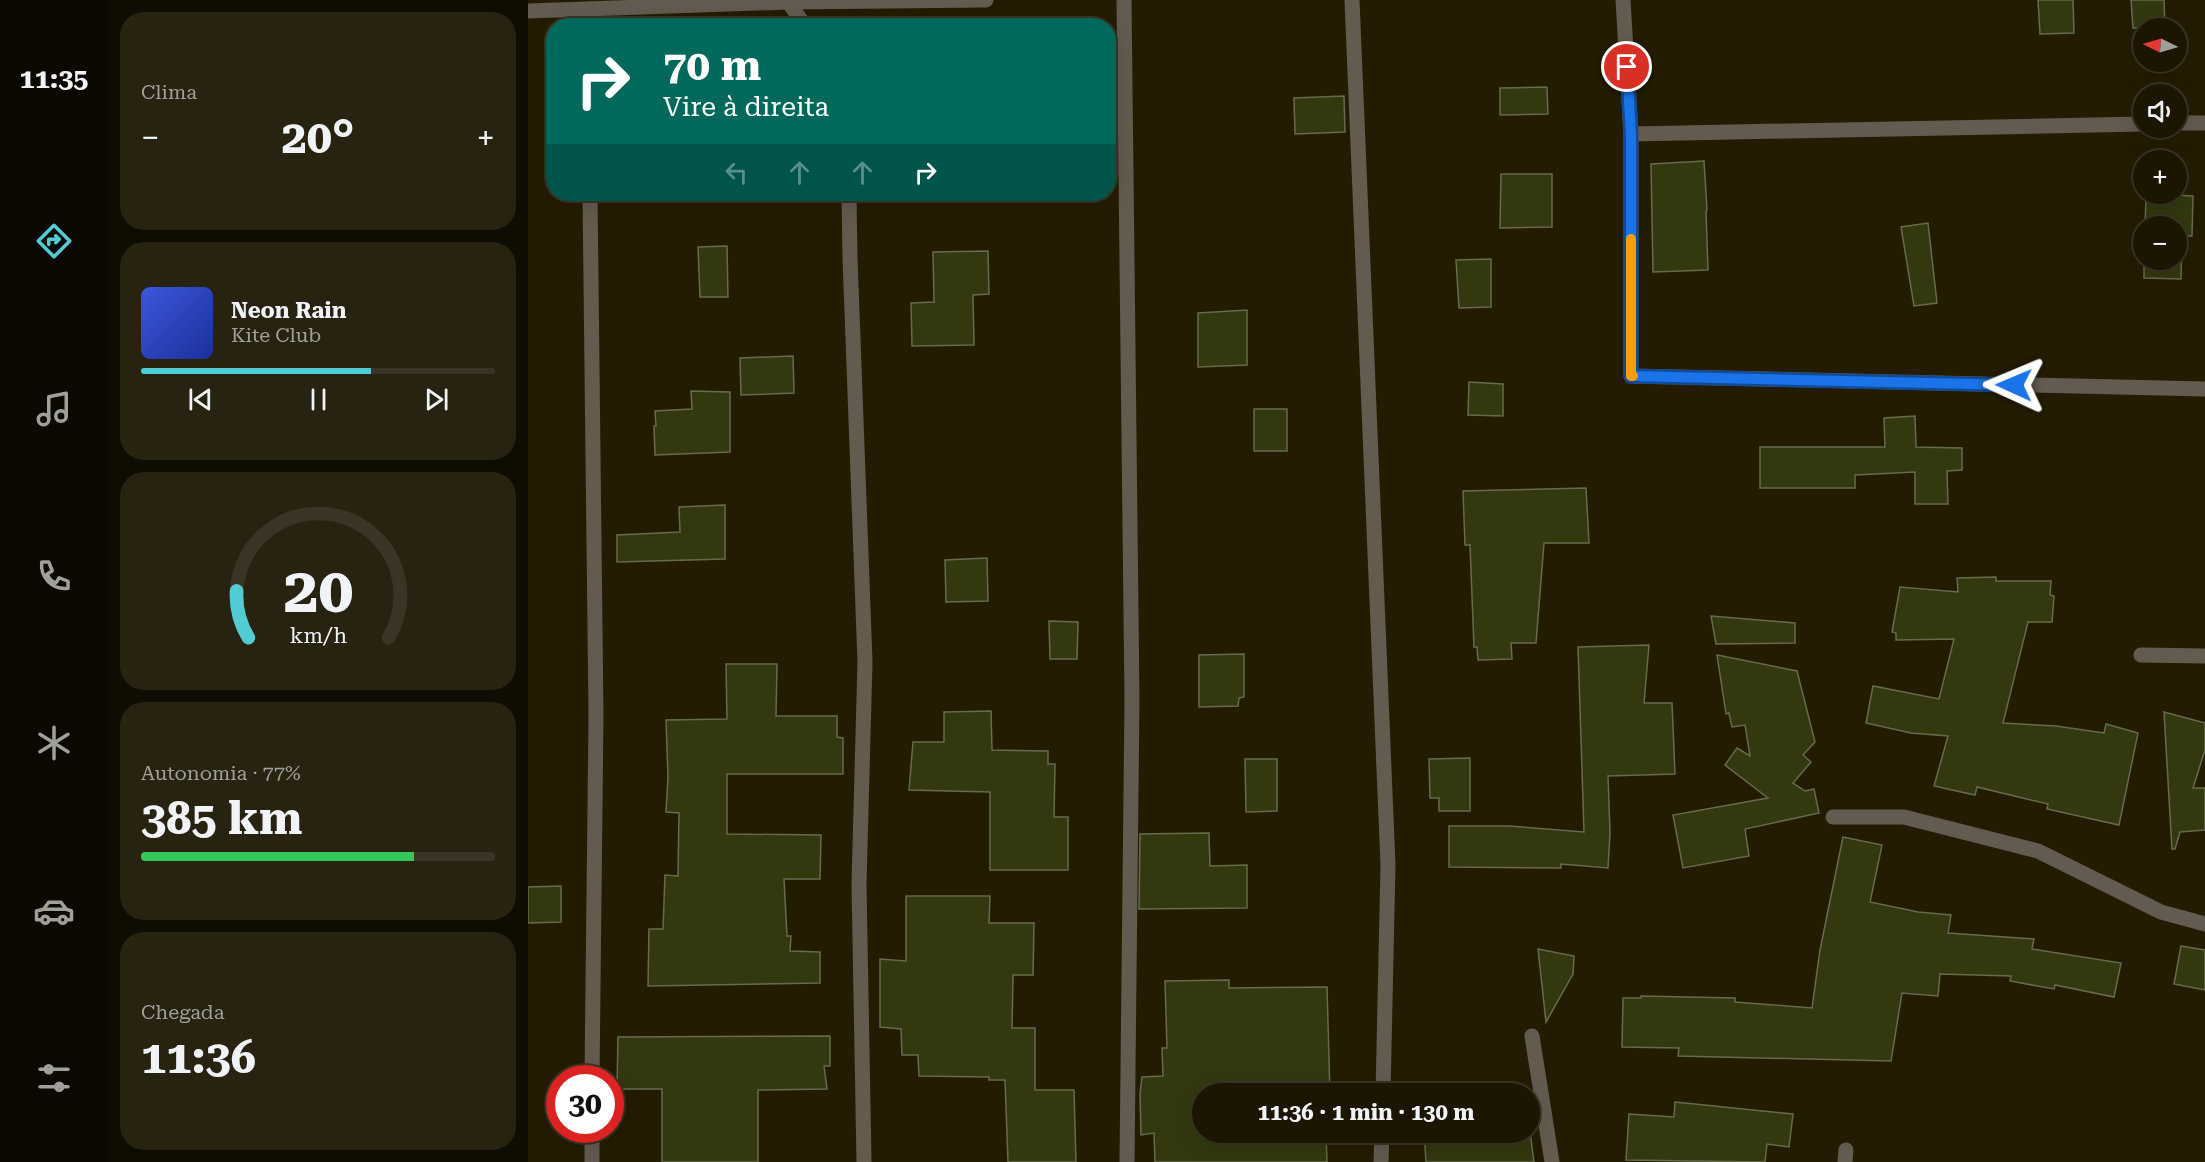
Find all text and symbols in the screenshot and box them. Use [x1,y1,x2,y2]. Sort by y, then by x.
north arrow [2133,18,2187,72]
map controls [2133,18,2187,270]
text: 70 m [663,41,761,90]
pin [1601,41,1652,92]
icon: right [564,42,642,120]
icon: arrive [1610,50,1643,83]
text: 11:35 [20,63,88,95]
text: Clima [141,80,197,104]
button: sound [2133,84,2187,138]
text: Vire à direita [663,91,829,123]
text: 20° [282,111,354,164]
text: − [141,118,159,157]
text: + [477,118,495,157]
button: + [2133,150,2187,204]
icon: left [720,156,753,189]
icon: ahead [783,156,816,189]
icon: ahead [846,156,879,189]
icon: right [909,156,942,189]
button: − [2133,216,2187,270]
icon: directions [33,220,75,262]
text: Neon Rain [231,298,346,323]
text: Kite Club [231,323,321,347]
position arrow [1982,353,2046,417]
icon: previous [184,383,217,416]
icon: pause [302,383,335,416]
icon: next [420,383,453,416]
icon: music [33,388,75,430]
text: 20 [283,554,353,627]
icon: phone [33,555,75,597]
text: km/h [289,623,347,648]
icon: climate [33,722,75,764]
text: Autonomia · 77% [141,761,301,785]
text: 385 km [141,792,302,845]
icon: car [33,890,75,932]
text: Chegada [141,1000,225,1024]
text: 11:36 [141,1031,256,1084]
icon: filters [33,1057,75,1099]
speed limit sign: 30 [546,1065,624,1143]
text: 11:36 · 1 min · 130 m [1257,1100,1475,1125]

